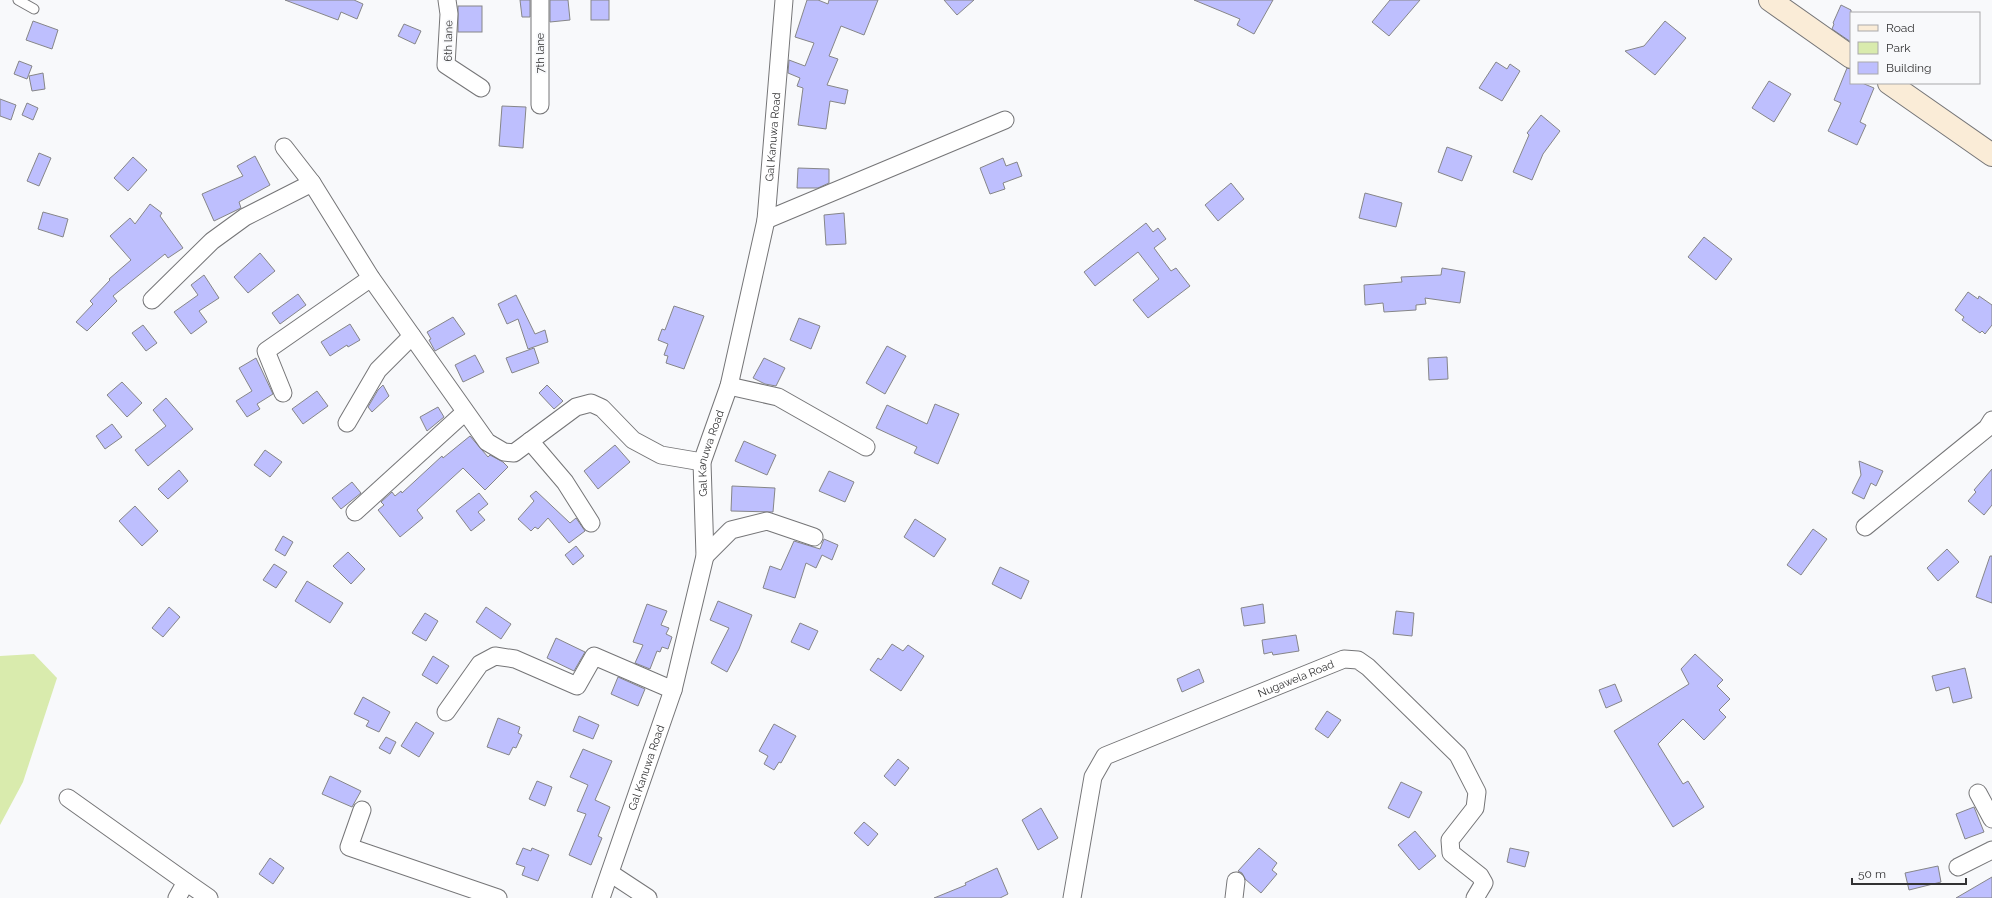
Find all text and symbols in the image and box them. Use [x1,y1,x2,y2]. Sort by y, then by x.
legend [1850,12,1980,84]
street label: 6th lane [442,20,455,62]
text: Road [1886,21,1915,35]
street label: 7th lane [534,32,547,73]
text: Park [1886,41,1911,55]
text: Building [1886,61,1932,75]
street label: Gal Kanuwa Road [763,92,783,182]
street label: Gal Kanuwa Road [696,408,727,497]
street label: Nugawela Road [1256,658,1336,700]
street label: Gal Kanuwa Road [626,723,667,812]
scale bar [1852,860,1966,886]
text: 50 m [1858,867,1886,881]

